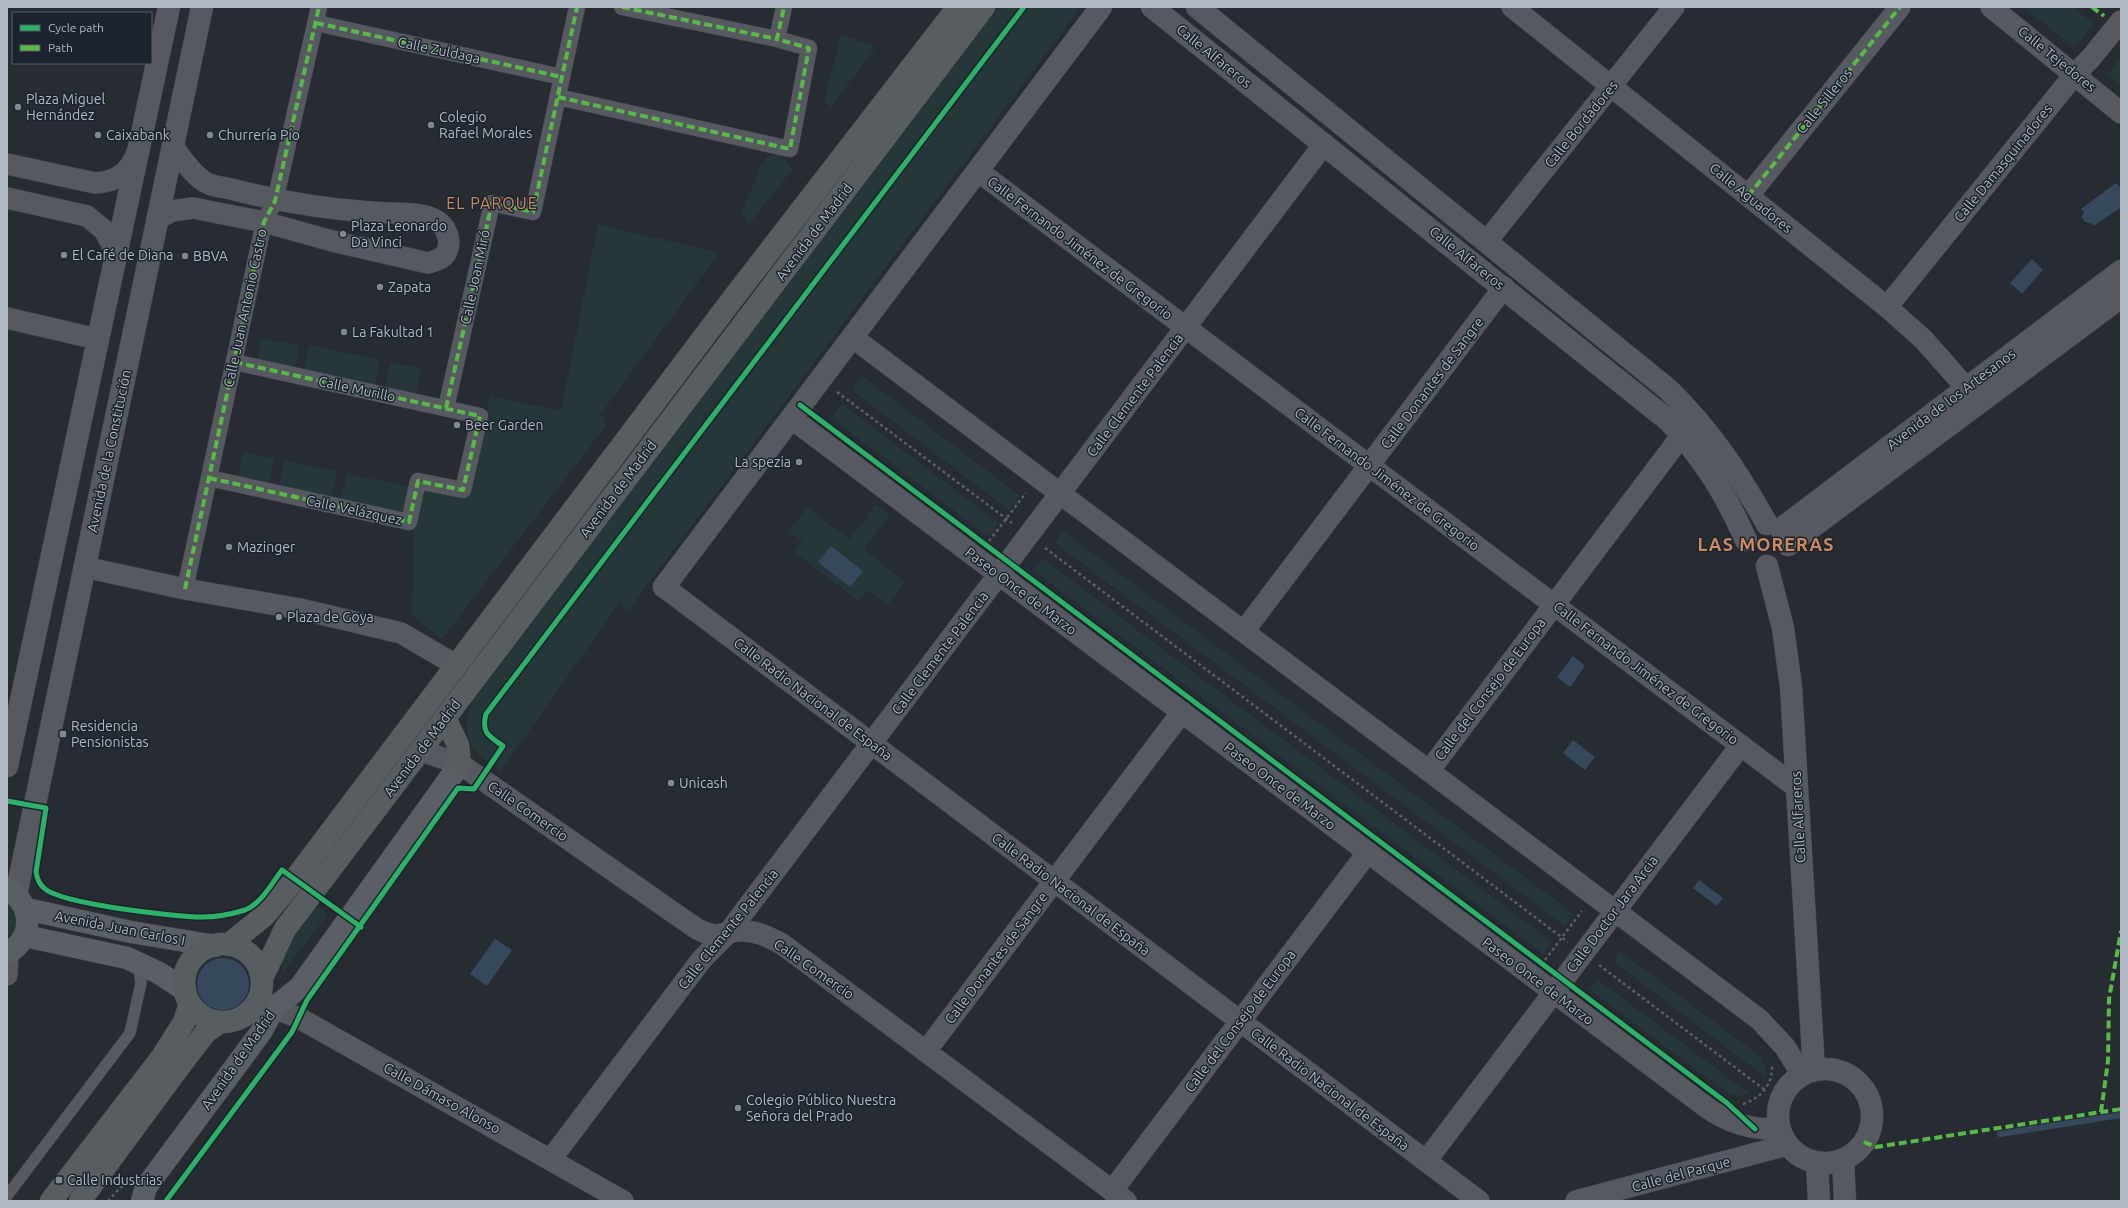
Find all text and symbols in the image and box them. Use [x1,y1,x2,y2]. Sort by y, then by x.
legend [12,12,152,64]
text: Cycle path [48,21,104,34]
street label: Calle Alfareros [1173,21,1255,91]
street label: Calle Tejedores [2015,23,2099,95]
street label: Calle Zuldaga [396,33,482,67]
text: Path [48,41,73,54]
street label: Calle Silleros [1793,65,1855,137]
street label: Calle Bordadores [1541,77,1621,171]
place label: Plaza Miguel Hernández [26,91,105,123]
street label: Calle Damasquinadores [1951,101,2055,225]
marker: Plaza Miguel Hernández [13,102,23,112]
place label: Colegio Rafael Morales [439,109,532,141]
marker: Colegio Rafael Morales [426,120,436,130]
place label: Caixabank [106,127,170,143]
place label: Churrería Pío [218,127,300,143]
marker: Caixabank [93,130,103,140]
marker: Churrería Pío [205,130,215,140]
street label: Calle Aguadores [1706,160,1796,236]
street label: Calle Fernando Jiménez de Gregorio [984,173,1176,323]
street label: Avenida de Madrid [772,180,856,284]
district label: EL PARQUE [446,194,538,212]
place label: Plaza Leonardo Da Vinci [351,218,447,250]
street label: Calle Alfareros [1426,223,1508,293]
street label: Calle Juan Antonio Castro [220,227,270,389]
street label: Calle Joan Miró [457,228,493,326]
marker: Plaza Leonardo Da Vinci [338,229,348,239]
place label: El Café de Diana [72,247,174,263]
place label: BBVA [193,248,228,264]
marker: El Café de Diana [59,250,69,260]
marker: BBVA [180,251,190,261]
place label: Zapata [388,279,431,295]
marker: Zapata [375,282,385,292]
street label: Calle Donantes de Sangre [1377,314,1487,452]
place label: La Fakultad 1 [352,324,434,340]
marker: La Fakultad 1 [339,327,349,337]
street label: Calle Clemente Palencia [1083,330,1187,460]
street label: Avenida de los Artesanos [1884,345,2018,453]
street label: Avenida de la Constitución [84,368,134,534]
street label: Calle Murillo [317,373,397,405]
street label: Calle Fernando Jiménez de Gregorio [1291,404,1483,554]
place label: Beer Garden [465,417,544,433]
marker: Beer Garden [452,420,462,430]
street label: Avenida de Madrid [576,437,660,541]
place label: La spezia [734,454,791,470]
marker: La spezia [794,457,804,467]
street label: Calle Velázquez [305,492,403,528]
district label: LAS MORERAS [1697,534,1835,554]
place label: Mazinger [237,539,296,555]
marker: Mazinger [224,542,234,552]
street label: Paseo Once de Marzo [962,544,1080,638]
street label: Calle Clemente Palencia [888,588,992,718]
street label: Calle Fernando Jiménez de Gregorio [1550,598,1742,748]
place label: Plaza de Goya [287,609,374,625]
marker: Plaza de Goya [274,612,284,622]
street label: Calle del Consejo de Europa [1431,615,1549,763]
street label: Calle Radio Nacional de España [731,634,895,764]
street label: Avenida de Madrid [380,696,464,800]
place label: Residencia Pensionistas [71,718,149,750]
marker: Residencia Pensionistas [58,729,68,739]
street label: Paseo Once de Marzo [1221,739,1339,833]
street label: Calle Alfareros [1788,771,1808,863]
place label: Unicash [679,775,728,791]
street label: Calle Comercio [485,777,571,845]
marker: Unicash [666,778,676,788]
street label: Calle Radio Nacional de España [989,829,1153,959]
street label: Calle Doctor Jara Arcia [1563,852,1661,976]
street label: Calle Clemente Palencia [675,866,781,992]
street label: Calle Donantes de Sangre [941,889,1051,1027]
street label: Avenida Juan Carlos I [53,908,187,948]
street label: Paseo Once de Marzo [1479,934,1597,1028]
street label: Calle Comercio [771,935,857,1003]
street label: Calle del Consejo de Europa [1181,947,1299,1095]
street label: Avenida de Madrid [198,1007,278,1113]
street label: Calle Radio Nacional de España [1248,1024,1412,1154]
street label: Calle Dámaso Alonso [381,1059,503,1137]
place label: Colegio Público Nuestra Señora del Prado [746,1092,896,1124]
marker: Colegio Público Nuestra Señora del Prado [733,1103,743,1113]
street label: Calle del Parque [1630,1153,1732,1195]
place label: Calle Industrias [67,1172,162,1188]
marker: Calle Industrias [54,1175,64,1185]

